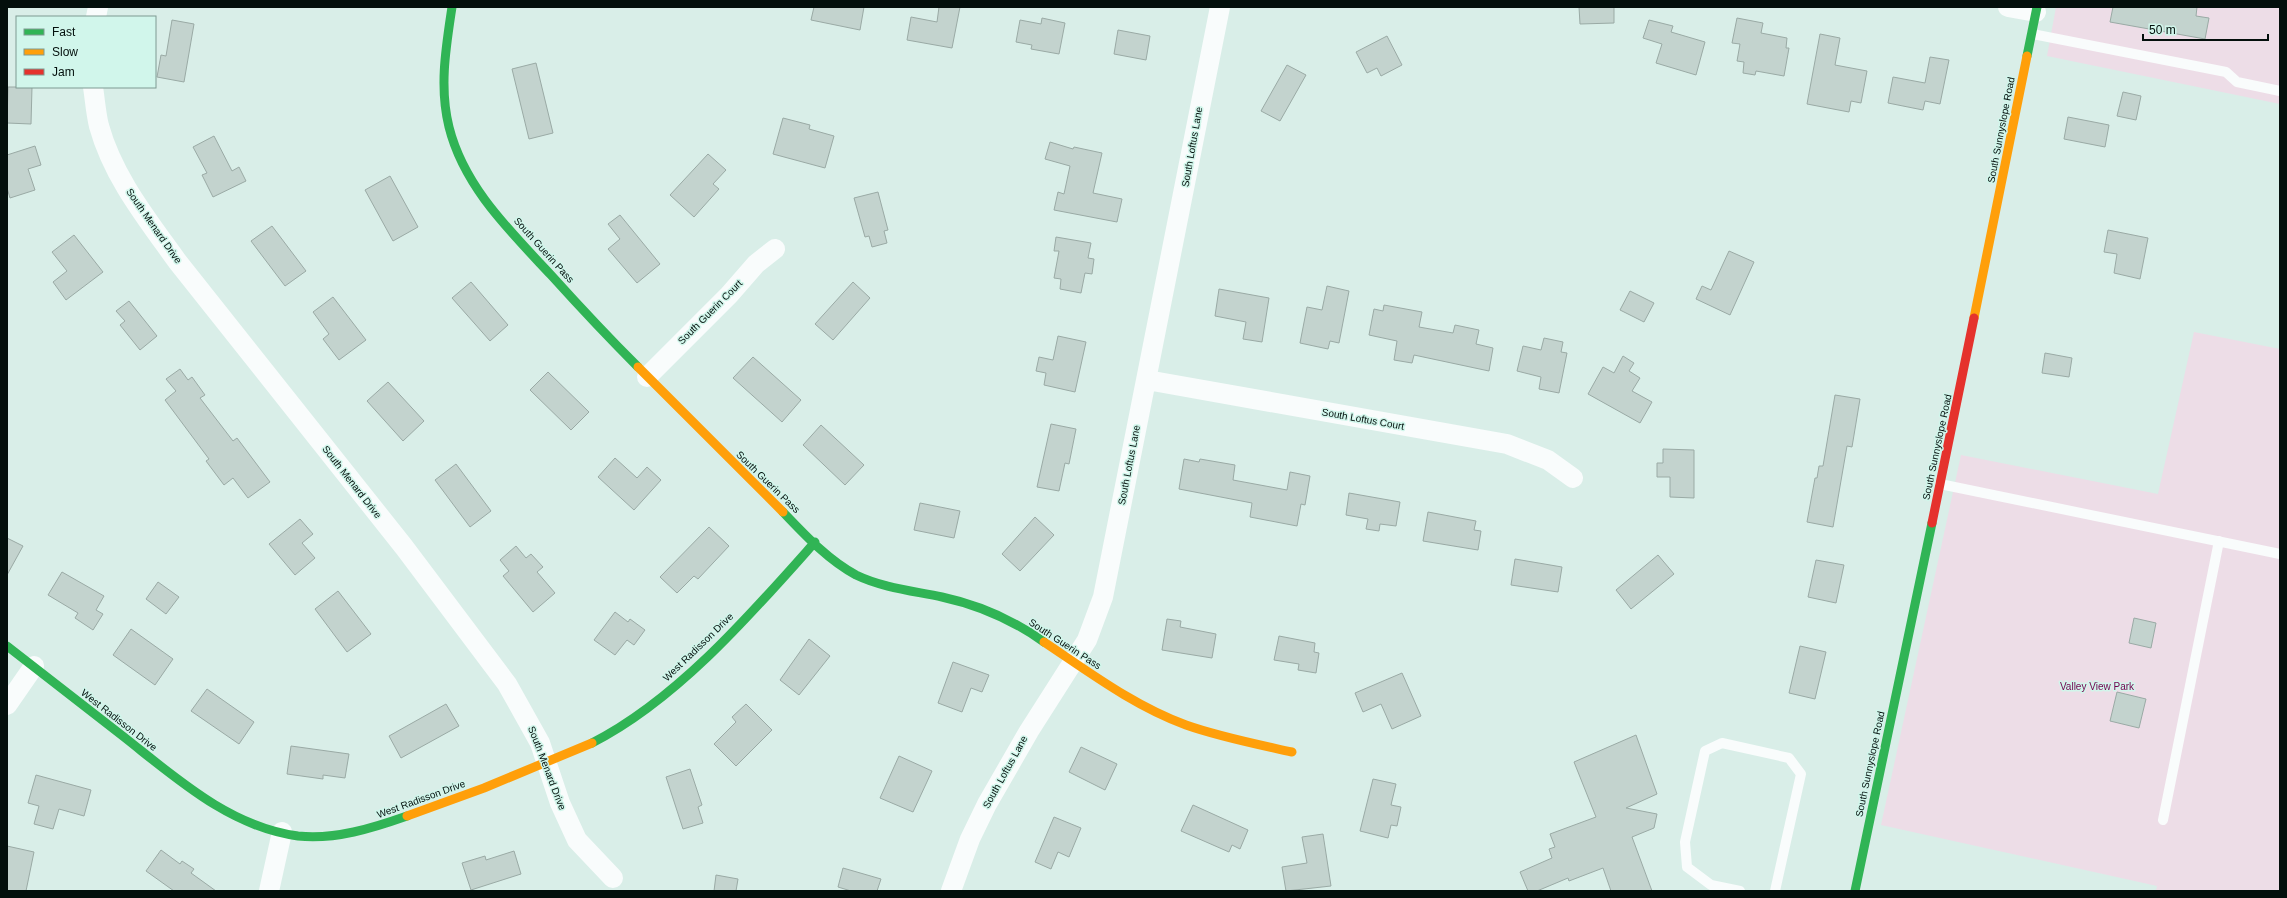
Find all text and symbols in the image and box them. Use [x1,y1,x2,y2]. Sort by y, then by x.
legend [16,16,156,88]
scale bar [2143,16,2268,42]
text: 50 m [2149,23,2176,37]
text: Fast [52,25,76,39]
text: Slow [52,45,78,59]
text: Jam [52,65,75,79]
street label: South Sunnyslope Road [1985,76,2017,184]
street label: South Loftus Lane [1180,106,1205,188]
street label: South Menard Drive [124,186,184,266]
street label: South Guerin Pass [512,215,576,285]
street label: South Guerin Court [676,277,745,346]
street label: South Sunnyslope Road [1920,393,1954,501]
street label: South Loftus Court [1321,406,1405,432]
street label: South Loftus Lane [1116,424,1142,506]
street label: South Menard Drive [320,444,384,521]
street label: South Guerin Pass [734,449,802,515]
street label: West Radisson Drive [661,610,736,683]
street label: South Guerin Pass [1027,617,1103,671]
park label: Valley View Park [2060,681,2135,692]
street label: West Radisson Drive [79,687,159,753]
street label: South Sunnyslope Road [1853,710,1887,818]
street label: South Menard Drive [526,725,568,812]
street label: South Loftus Lane [981,733,1030,810]
street label: West Radisson Drive [375,778,467,820]

